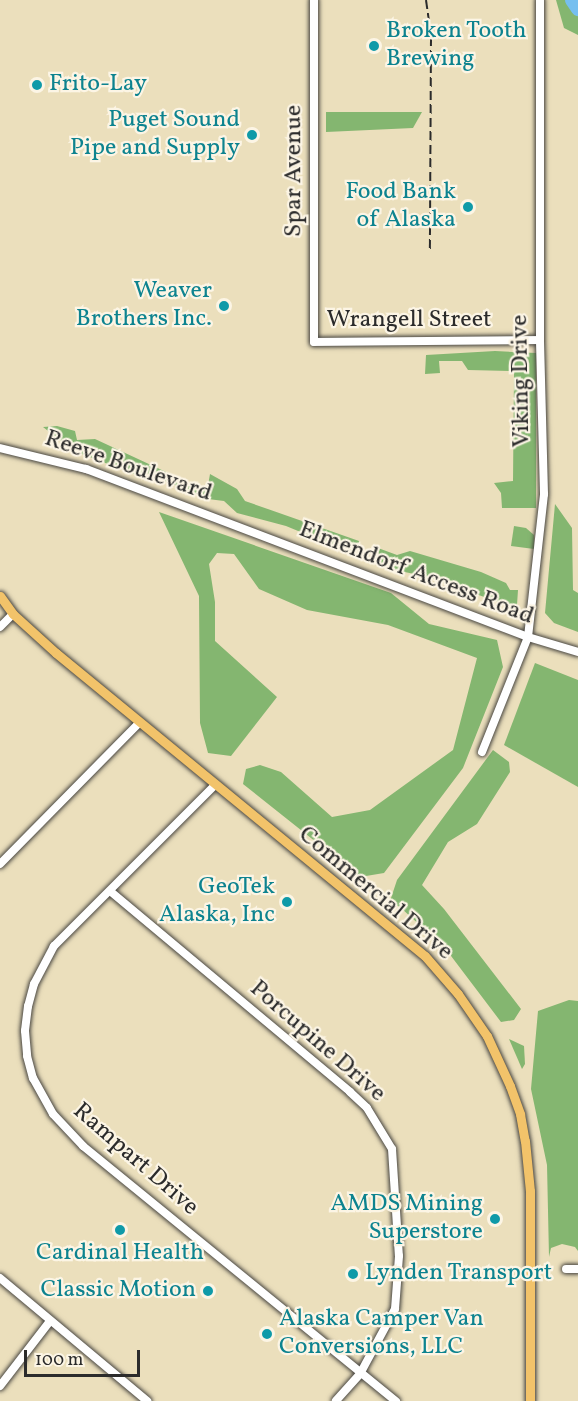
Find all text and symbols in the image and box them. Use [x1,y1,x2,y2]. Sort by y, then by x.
place label: Broken Tooth Brewing [386,18,527,74]
marker: Broken Tooth Brewing [367,39,381,53]
place label: Frito-Lay [49,71,147,99]
marker: Frito-Lay [30,78,44,92]
street label: Spar Avenue [281,105,309,237]
place label: Puget Sound Pipe and Supply [70,107,240,163]
marker: Puget Sound Pipe and Supply [245,128,259,142]
place label: Food Bank of Alaska [346,179,456,235]
marker: Food Bank of Alaska [461,200,475,214]
place label: Weaver Brothers Inc. [76,278,212,334]
marker: Weaver Brothers Inc. [217,299,231,313]
street label: Wrangell Street [327,307,491,335]
street label: Viking Drive [506,314,538,448]
street label: Reeve Boulevard [41,425,215,509]
street label: Elmendorf Access Road [296,516,536,632]
street label: Commercial Drive [292,821,458,967]
place label: GeoTek Alaska, Inc [159,874,275,930]
marker: GeoTek Alaska, Inc [280,895,294,909]
street label: Porcupine Drive [243,975,391,1109]
street label: Rampart Drive [66,1098,204,1222]
place label: AMDS Mining Superstore [330,1191,483,1247]
marker: AMDS Mining Superstore [488,1212,502,1226]
marker: Cardinal Health [113,1223,127,1237]
place label: Cardinal Health [36,1240,204,1268]
place label: Lynden Transport [365,1260,553,1288]
marker: Lynden Transport [346,1267,360,1281]
place label: Classic Motion [41,1277,196,1305]
marker: Classic Motion [201,1284,215,1298]
place label: Alaska Camper Van Conversions, LLC [279,1306,485,1362]
marker: Alaska Camper Van Conversions, LLC [260,1327,274,1341]
scale bar [27,1338,142,1376]
text: 100 m [35,1348,84,1373]

